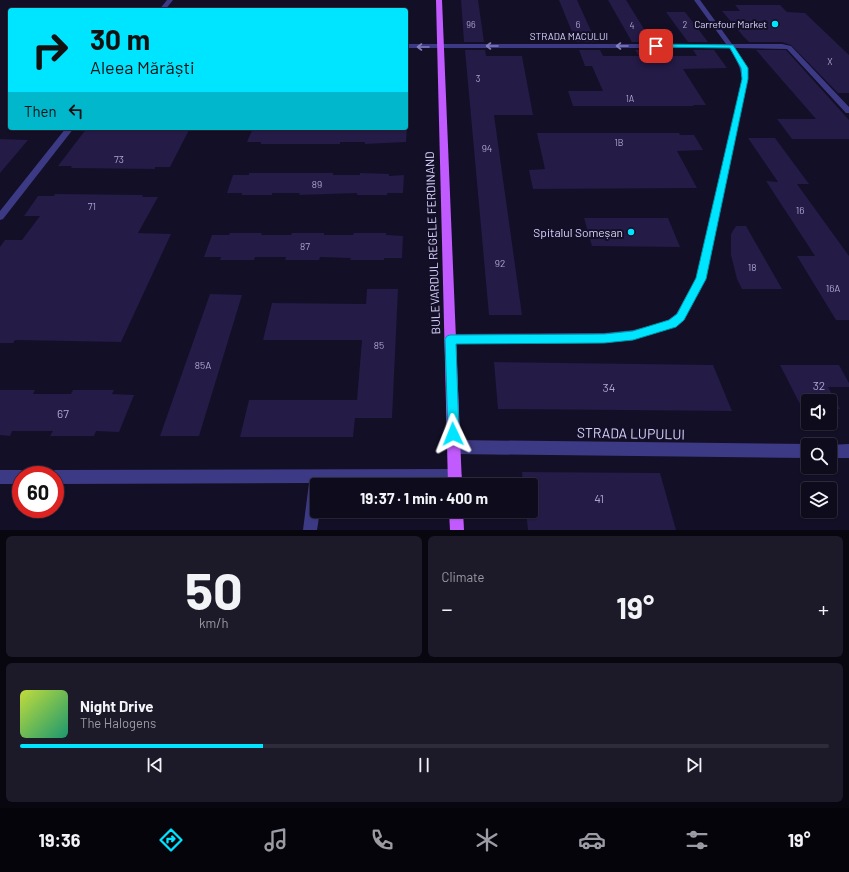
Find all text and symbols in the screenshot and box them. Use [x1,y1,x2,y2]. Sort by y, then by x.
place label: Carrefour Market [694,18,767,30]
house number: 96 [466,19,476,30]
house number: 6 [576,19,581,30]
house number: 2 [683,19,688,30]
marker: Carrefour Market [770,19,780,29]
house number: 4 [630,20,635,31]
text: 30 m [90,22,150,56]
icon: right [24,24,76,76]
pin [639,29,673,63]
street label: STRADA MACULUI [530,30,608,42]
icon: arrive [645,35,667,57]
one-way arrow [486,42,499,50]
one-way arrow [616,42,629,50]
one-way arrow [417,43,430,51]
text: Aleea Mărăști [90,56,195,78]
house number: X [827,56,833,67]
house number: 3 [476,73,481,84]
house number: 1A [626,93,635,104]
icon: left [65,100,87,122]
text: Then [24,102,57,120]
house number: 1B [615,137,623,148]
house number: 94 [482,142,492,154]
street label: BULEVARDUL REGELE FERDINAND [422,151,442,335]
house number: 73 [114,153,124,165]
house number: 89 [312,178,322,190]
house number: 71 [88,200,96,212]
house number: 16 [796,204,804,216]
place label: Spitalul Someșan [533,225,623,239]
marker: Spitalul Someșan [626,227,636,237]
house number: 87 [300,240,310,252]
house number: 92 [495,257,505,269]
house number: 18 [748,261,756,273]
house number: 16A [826,282,840,294]
house number: 85 [374,339,384,351]
house number: 85A [195,359,211,371]
house number: 32 [813,378,825,392]
house number: 34 [603,380,615,394]
map controls [801,394,837,518]
button: sound [801,394,837,430]
house number: 67 [57,406,69,420]
position arrow [432,413,474,455]
street label: STRADA LUPULUI [577,424,685,442]
button: search [801,438,837,474]
speed limit sign: 60 [12,466,64,518]
button: layers [801,482,837,518]
text: 19:37 · 1 min · 400 m [360,489,488,507]
house number: 41 [594,491,604,505]
text: 50 [185,558,243,620]
text: Climate [442,569,485,585]
text: 19° [616,589,654,625]
text: − [442,595,453,621]
text: + [818,595,829,621]
text: km/h [199,615,228,631]
text: Night Drive [80,697,153,715]
text: The Halogens [80,715,156,731]
icon: previous [144,754,166,776]
icon: pause [413,754,435,776]
icon: next [683,754,705,776]
icon: directions [157,826,185,854]
icon: music [262,826,290,854]
icon: phone [368,826,396,854]
icon: climate [473,826,501,854]
icon: car [578,826,606,854]
icon: filters [683,826,711,854]
text: 19:36 [39,829,80,851]
text: 19° [788,829,810,851]

